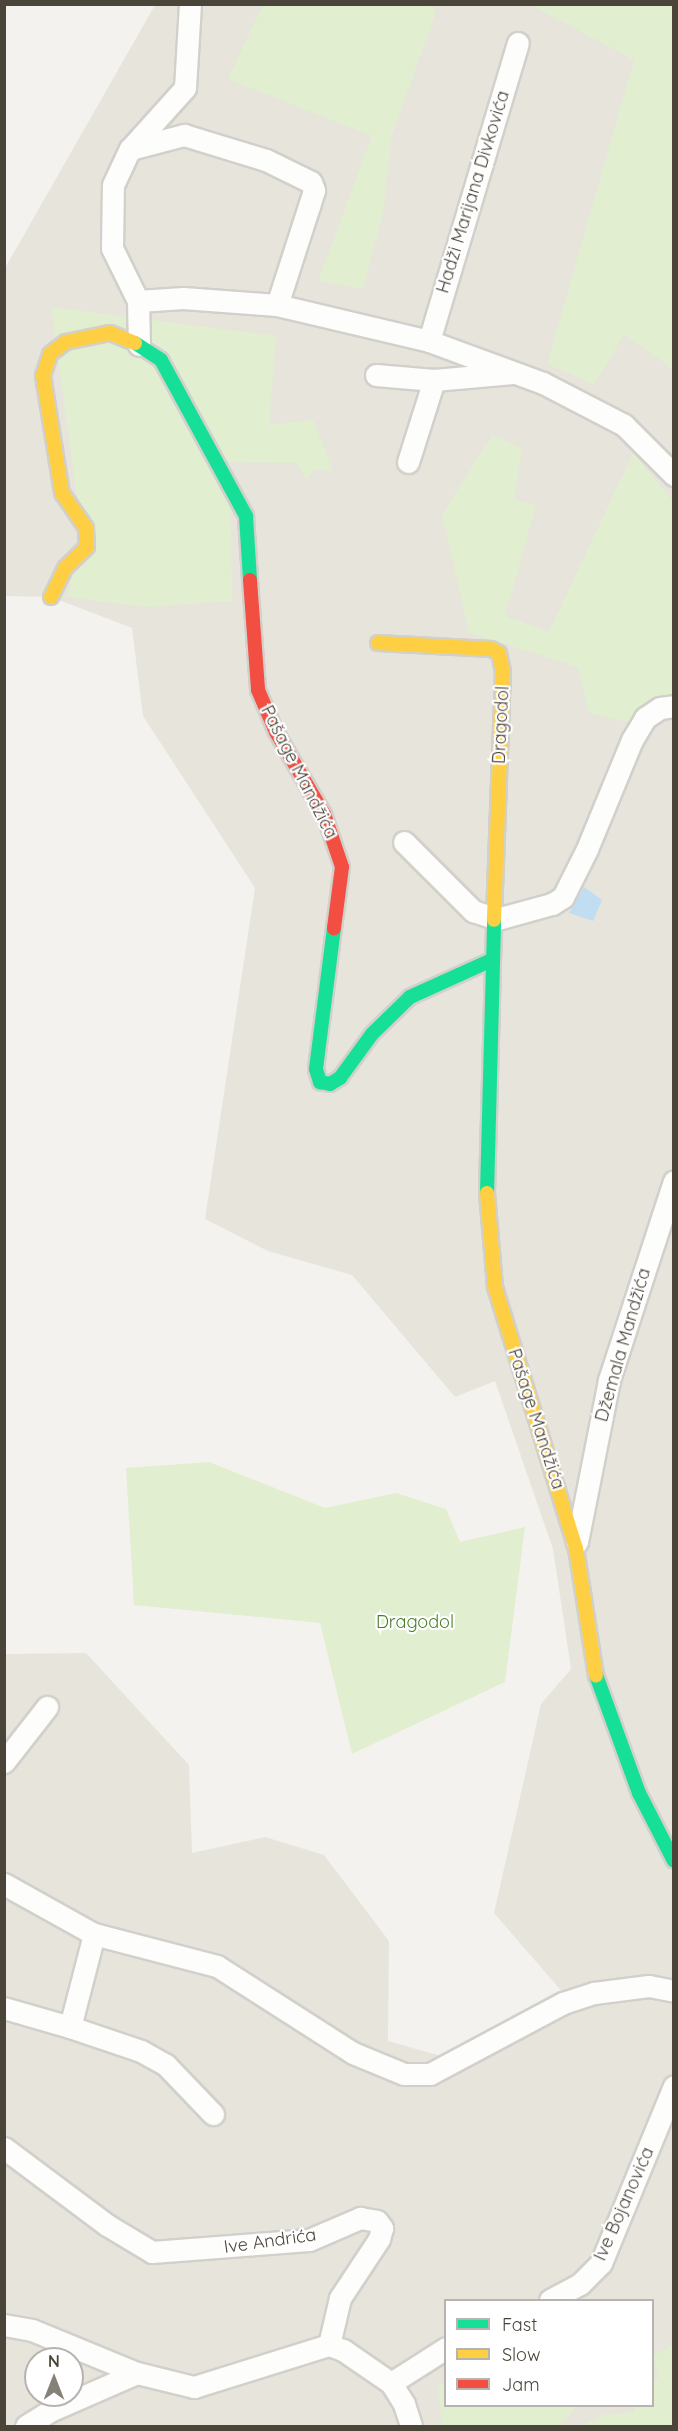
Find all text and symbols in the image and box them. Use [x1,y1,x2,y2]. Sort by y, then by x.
street label: Hadži Marijana Divkovića [432,88,514,296]
street label: Dragodol [488,685,514,765]
street label: Pašage Mandžića [256,702,342,842]
street label: Džemala Mandžića [591,1266,655,1424]
street label: Pašage Mandžića [503,1346,569,1492]
park label: Dragodol [376,1611,454,1633]
street label: Ive Bojanovića [589,2144,659,2264]
street label: Ive Andrića [222,2224,318,2258]
legend [444,2299,654,2407]
text: Fast [502,2313,537,2336]
text: Slow [502,2343,540,2366]
north arrow [24,2347,84,2407]
text: N [48,2351,60,2371]
text: Jam [502,2373,540,2396]

